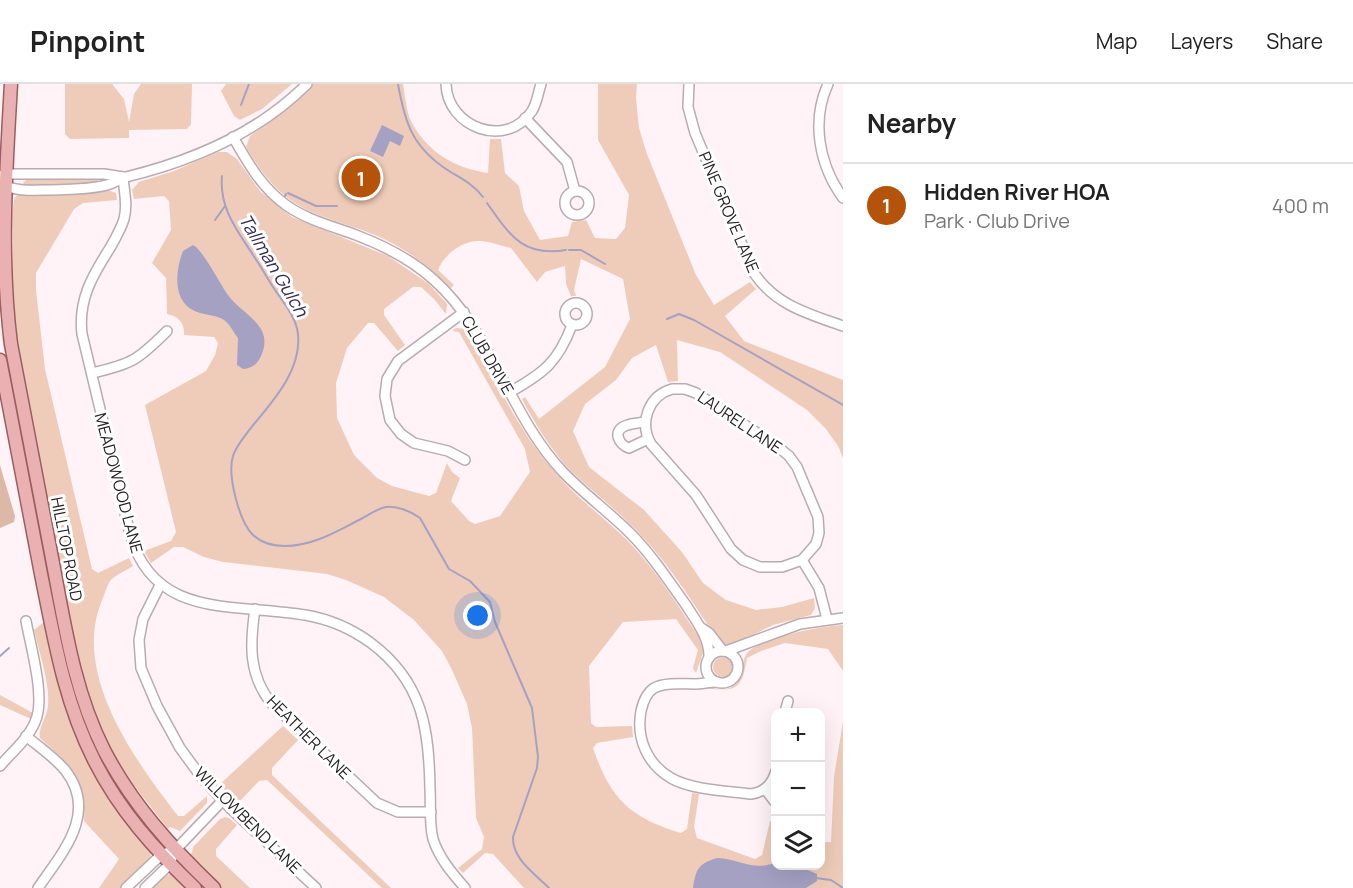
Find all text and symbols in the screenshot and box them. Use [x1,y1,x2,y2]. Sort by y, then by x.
text: Pinpoint [30,22,145,60]
text: Map [1096,27,1137,55]
text: Layers [1170,27,1233,55]
text: Share [1266,27,1323,55]
text: Nearby [867,105,956,141]
street label: PINE GROVE LANE [694,148,764,276]
pin: 1 [342,156,380,200]
text: Hidden River HOA [924,177,1110,207]
text: 1 [882,192,891,219]
text: 400 m [1272,192,1329,219]
text: Park · Club Drive [924,207,1070,234]
water label: Tallman Gulch [234,209,315,322]
street label: CLUB DRIVE [457,312,519,398]
street label: LAUREL LANE [693,386,787,458]
street label: MEADOWOOD LANE [90,410,148,556]
street label: HILLTOP ROAD [46,495,88,603]
your location [463,601,492,630]
street label: HEATHER LANE [262,690,356,784]
map controls [771,708,825,870]
button: + [771,708,825,762]
street label: WILLOWBEND LANE [190,762,306,878]
button: − [771,762,825,816]
button: layers [771,816,825,870]

